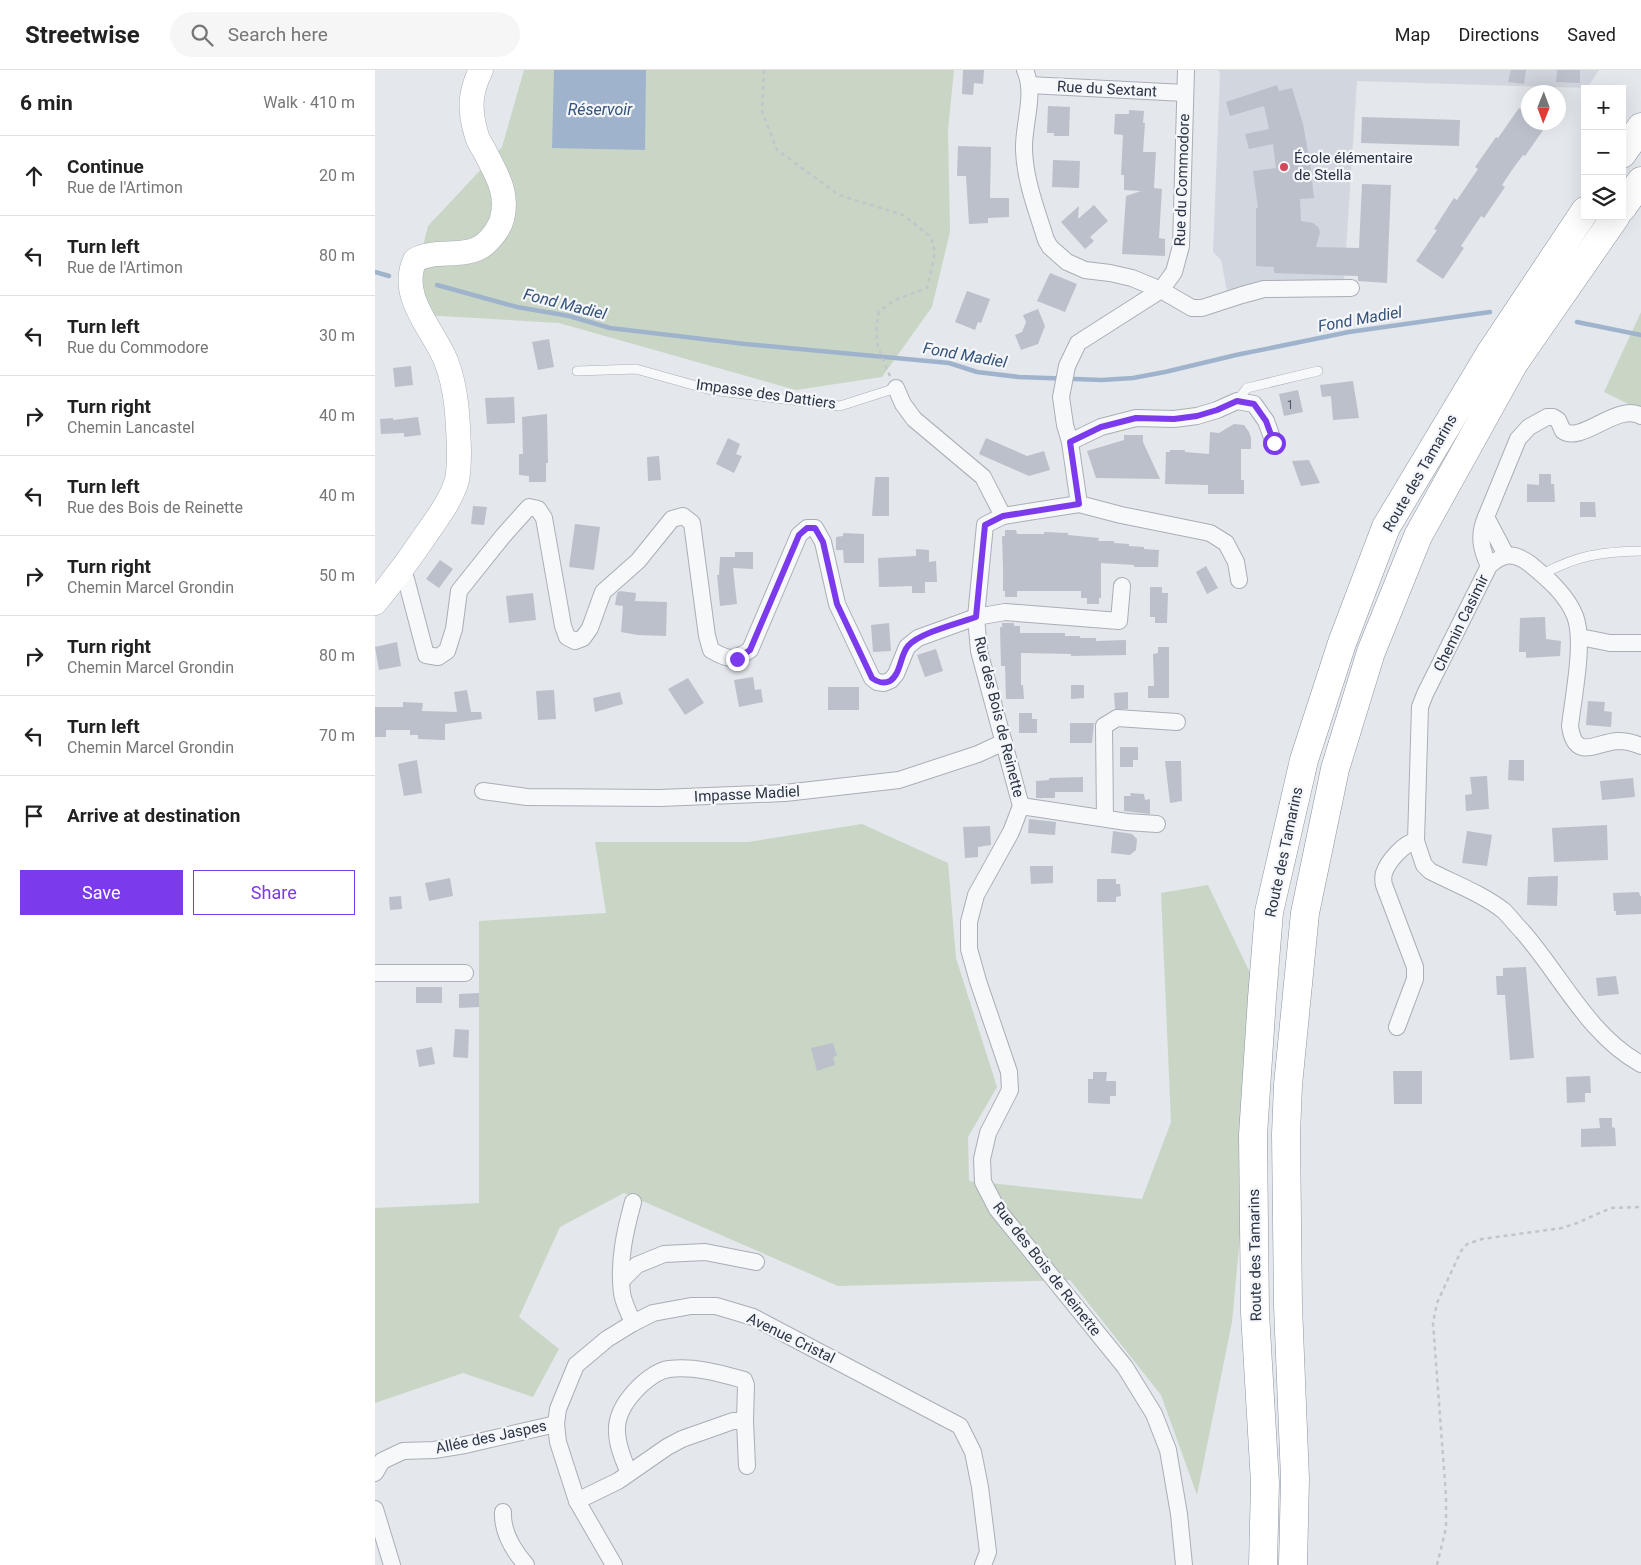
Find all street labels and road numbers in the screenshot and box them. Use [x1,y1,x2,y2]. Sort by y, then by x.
street label: Rue du Sextant [1056,77,1158,101]
street label: Rue du Commodore [1171,113,1193,247]
street label: Impasse des Dattiers [695,375,837,413]
street label: Route des Tamarins [1379,411,1461,535]
street label: Chemin Casimir [1430,571,1492,675]
street label: Rue des Bois de Reinette [970,635,1028,799]
street label: Impasse Madiel [694,782,800,806]
street label: Route des Tamarins [1261,785,1307,919]
street label: Route des Tamarins [1245,1189,1265,1321]
street label: Rue des Bois de Reinette [989,1198,1105,1340]
street label: Avenue Cristal [744,1309,838,1367]
street label: Allée des Jaspes [434,1416,548,1458]

